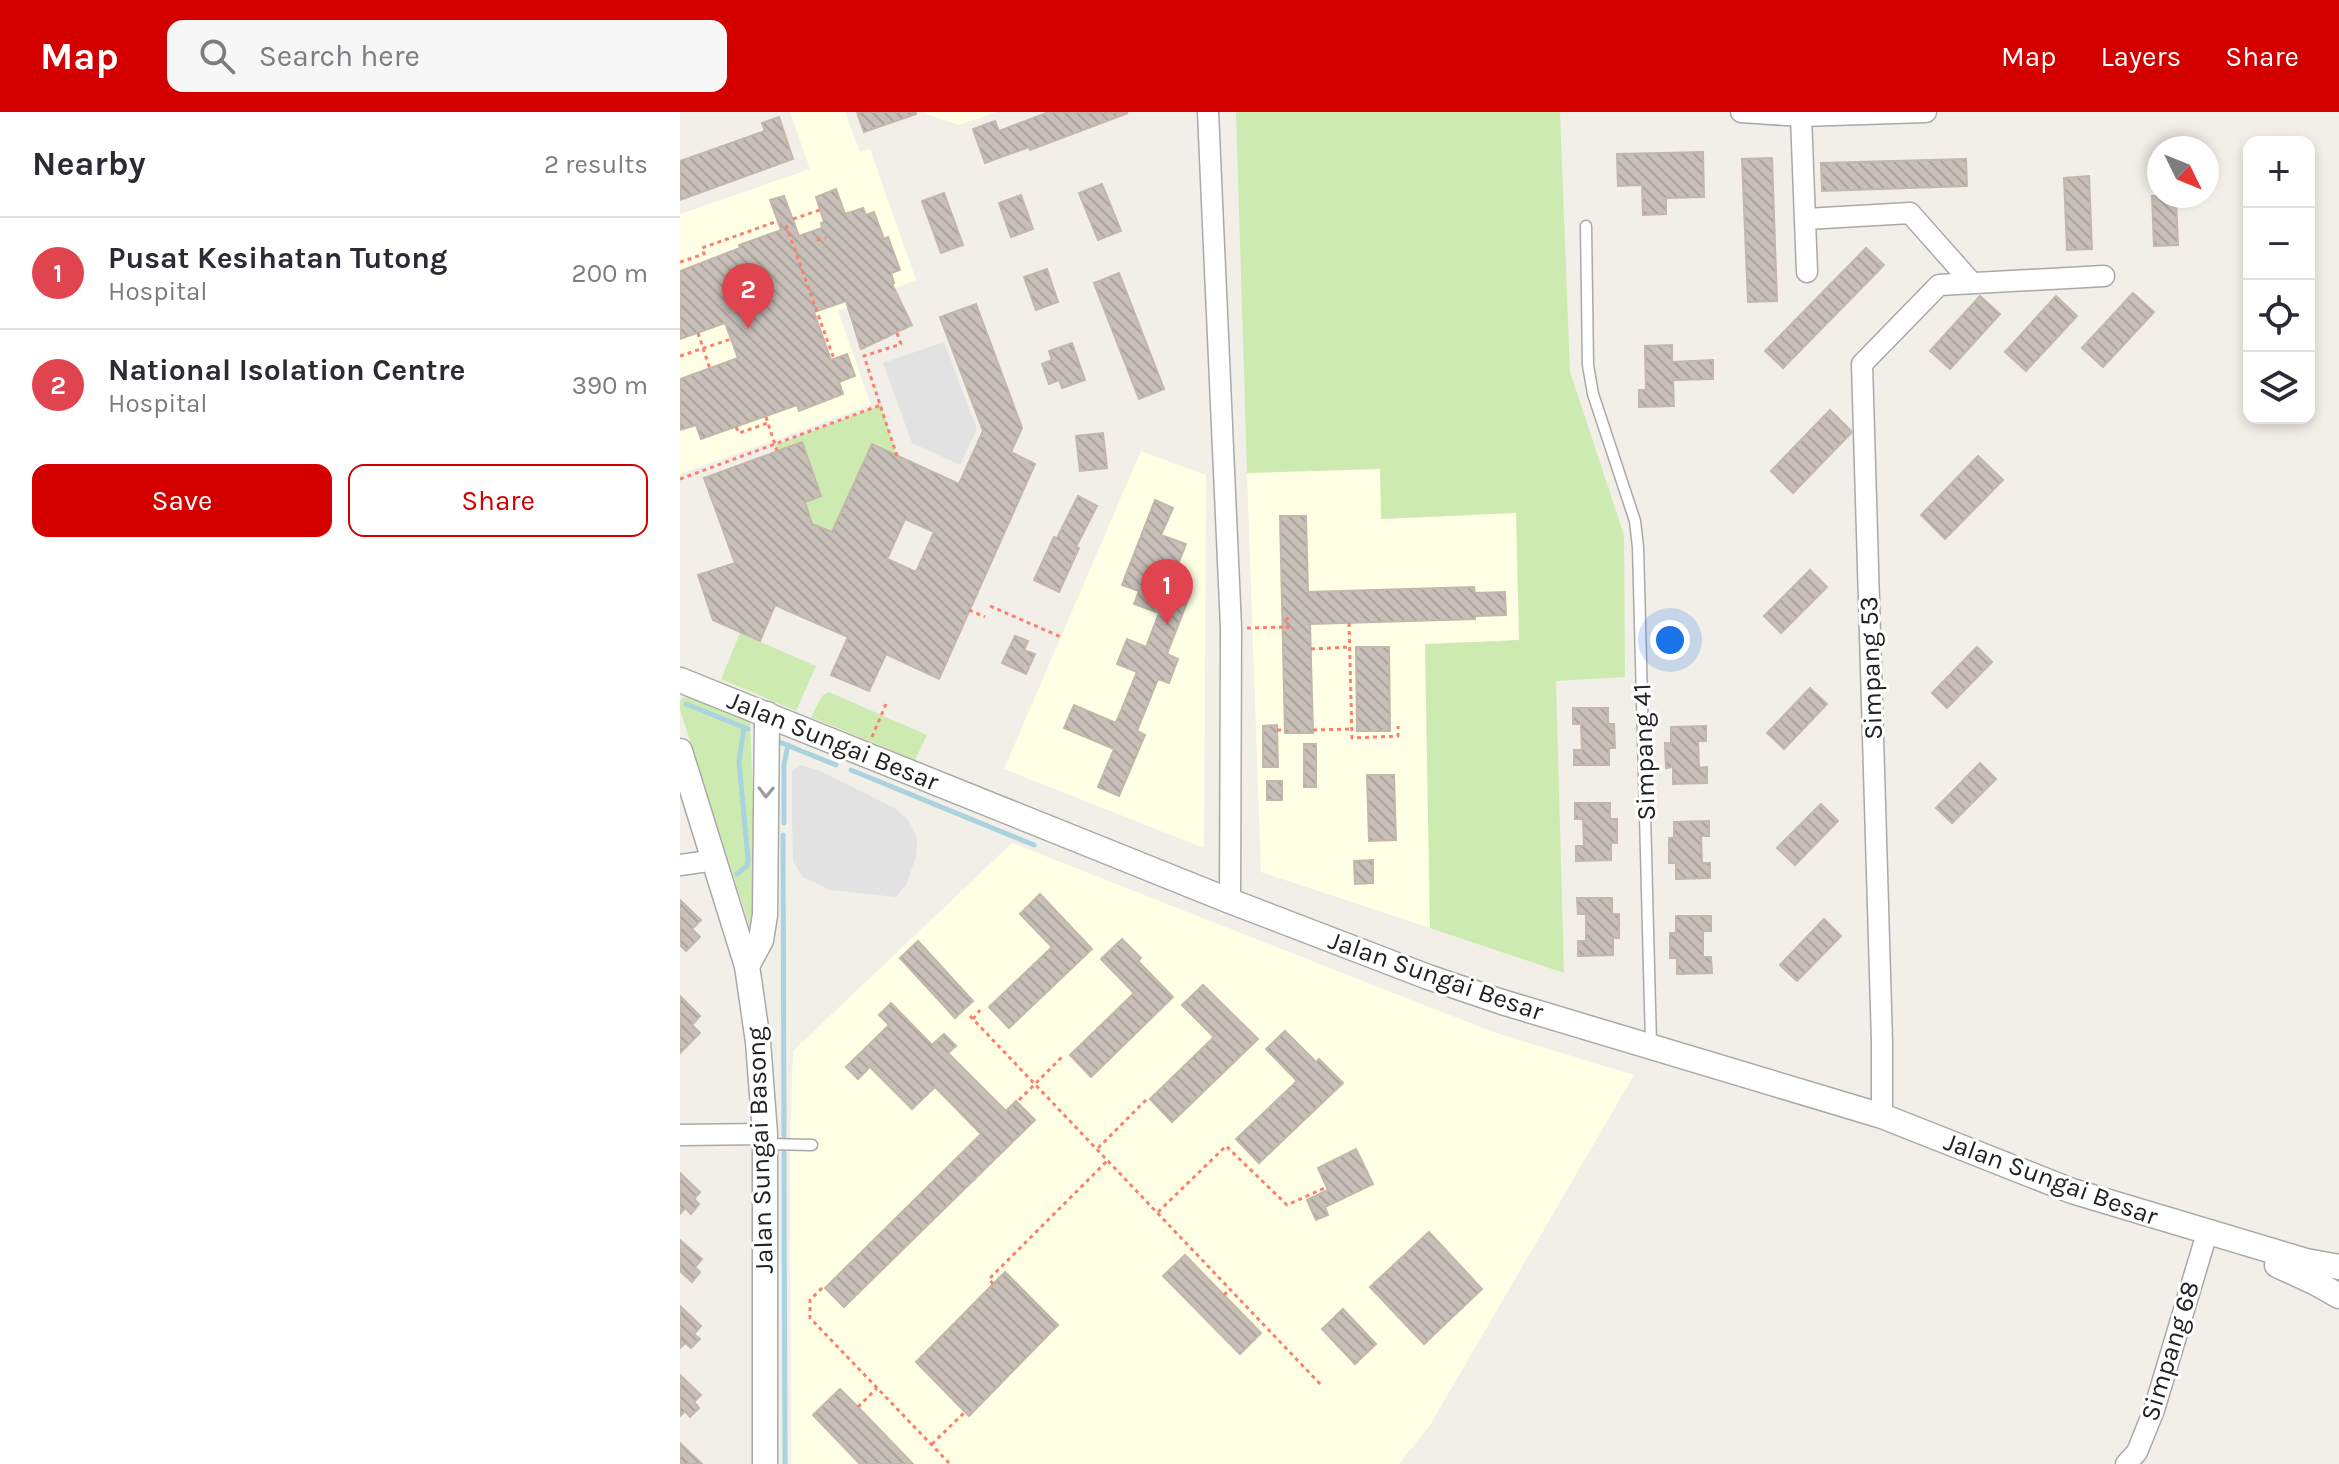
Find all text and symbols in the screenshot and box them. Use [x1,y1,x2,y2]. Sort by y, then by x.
search box [167,20,727,92]
text: Map [40,34,119,79]
icon: search [195,34,239,78]
text: Search here [259,38,420,74]
text: Map [2001,40,2056,73]
text: Layers [2100,40,2181,73]
text: Share [2225,40,2299,73]
north arrow [2147,136,2219,208]
map controls [2243,136,2315,424]
button: + [2243,136,2315,208]
text: Nearby [32,144,146,184]
text: 2 results [544,149,648,180]
button: − [2243,208,2315,280]
text: Pusat Kesihatan Tutong [108,240,447,276]
text: 1 [53,258,63,289]
text: 200 m [572,258,648,289]
pin: 2 [722,263,774,329]
text: Hospital [108,276,208,307]
button: locate [2243,280,2315,352]
text: National Isolation Centre [108,352,465,388]
button: layers [2243,352,2315,424]
text: 2 [50,370,66,401]
text: 390 m [572,370,648,401]
text: Hospital [108,388,208,419]
button: Save [32,464,332,537]
button: Share [348,464,648,537]
pin: 1 [1141,559,1193,625]
street label: Simpang 53 [1853,596,1889,740]
your location [1650,620,1690,660]
street label: Simpang 41 [1626,683,1662,821]
street label: Jalan Sungai Besar [723,684,944,798]
one-way arrow [757,786,775,799]
street label: Jalan Sungai Besar [1324,925,1548,1028]
street label: Jalan Sungai Basong [740,1026,780,1274]
street label: Jalan Sungai Besar [1940,1126,2163,1232]
street label: Simpang 68 [2134,1277,2206,1425]

